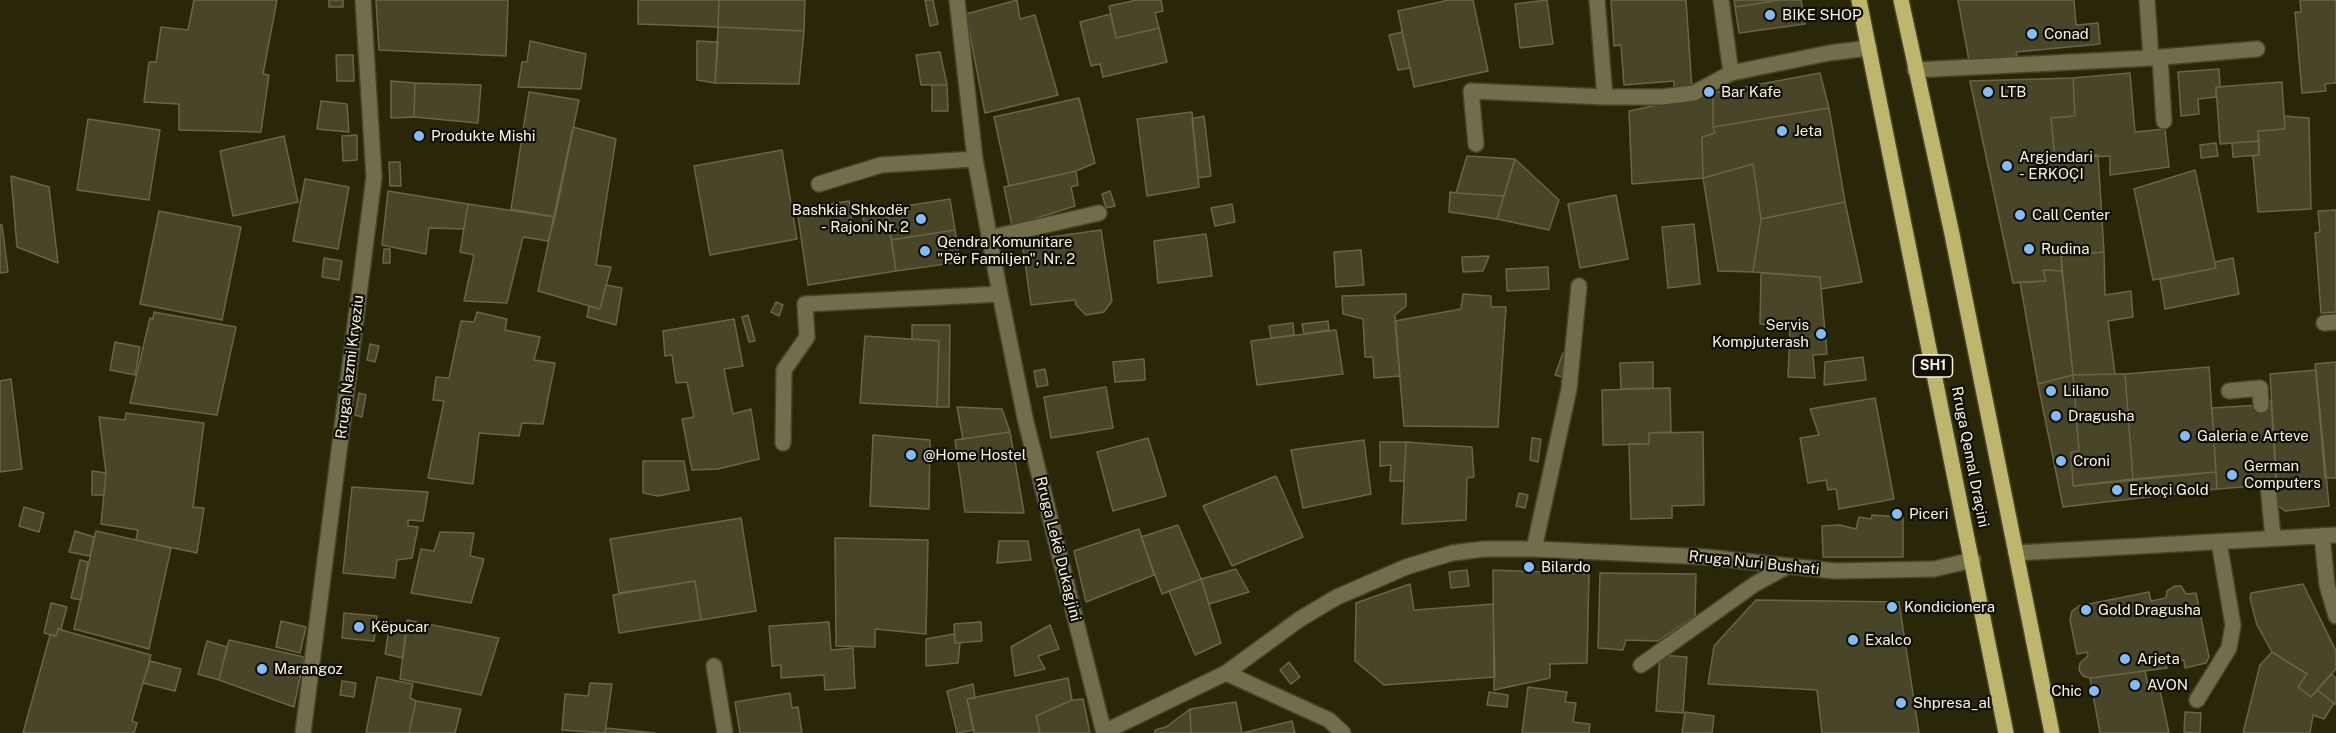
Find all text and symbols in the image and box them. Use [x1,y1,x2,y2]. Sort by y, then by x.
place label: BIKE SHOP [1782,6,1862,24]
marker: BIKE SHOP [1763,8,1777,22]
place label: Conad [2044,25,2089,43]
marker: Conad [2025,27,2039,41]
place label: Bar Kafe [1721,83,1781,101]
place label: LTB [2000,83,2026,101]
marker: Bar Kafe [1702,85,1716,99]
marker: LTB [1981,85,1995,99]
place label: Jeta [1794,122,1822,140]
marker: Jeta [1775,124,1789,138]
place label: Produkte Mishi [431,127,535,145]
marker: Produkte Mishi [412,129,426,143]
place label: Argjendari - ERKOÇI [2019,148,2093,183]
marker: Argjendari - ERKOÇI [2000,159,2014,173]
place label: Bashkia Shkodër - Rajoni Nr. 2 [792,201,909,236]
place label: Call Center [2032,206,2110,224]
marker: Call Center [2013,208,2027,222]
marker: Bashkia Shkodër - Rajoni Nr. 2 [914,212,928,226]
place label: Qendra Komunitare "Për Familjen", Nr. 2 [937,233,1075,268]
place label: Rudina [2041,240,2090,258]
marker: Rudina [2022,242,2036,256]
marker: Qendra Komunitare "Për Familjen", Nr. 2 [918,244,932,258]
street label: Rruga Nazmi Kryeziu [332,294,368,440]
place label: Servis Kompjuterash [1712,316,1809,351]
marker: Servis Kompjuterash [1814,327,1828,341]
road number: SH1 [1914,355,1952,377]
place label: Liliano [2063,382,2109,400]
marker: Liliano [2044,384,2058,398]
street label: Rruga Qemal Draçini [1947,385,1993,529]
place label: Dragusha [2068,407,2135,425]
marker: Dragusha [2049,409,2063,423]
place label: Galeria e Arteve [2197,427,2309,445]
marker: Galeria e Arteve [2178,429,2192,443]
place label: @Home Hostel [923,446,1026,464]
marker: @Home Hostel [904,448,918,462]
place label: Croni [2073,452,2110,470]
marker: Croni [2054,454,2068,468]
place label: German Computers [2244,457,2321,492]
marker: German Computers [2225,468,2239,482]
street label: Rruga Lekë Dukagjini [1031,475,1085,623]
place label: Erkoçi Gold [2129,481,2209,499]
marker: Erkoçi Gold [2110,483,2124,497]
place label: Piceri [1909,505,1948,523]
marker: Piceri [1890,507,1904,521]
street label: Rruga Nuri Bushati [1688,547,1820,579]
place label: Bilardo [1541,558,1591,576]
marker: Bilardo [1522,560,1536,574]
place label: Kondicionera [1904,598,1995,616]
marker: Kondicionera [1885,600,1899,614]
place label: Gold Dragusha [2098,601,2201,619]
marker: Gold Dragusha [2079,603,2093,617]
place label: Këpucar [371,618,429,636]
marker: Këpucar [352,620,366,634]
place label: Exalco [1865,631,1911,649]
marker: Exalco [1846,633,1860,647]
place label: Arjeta [2137,650,2180,668]
marker: Arjeta [2118,652,2132,666]
place label: Marangoz [274,660,343,678]
marker: Marangoz [255,662,269,676]
place label: AVON [2147,676,2188,694]
marker: AVON [2128,678,2142,692]
place label: Chic [2051,682,2082,700]
marker: Chic [2087,684,2101,698]
place label: Shpresa_al [1913,694,1991,712]
marker: Shpresa_al [1894,696,1908,710]

